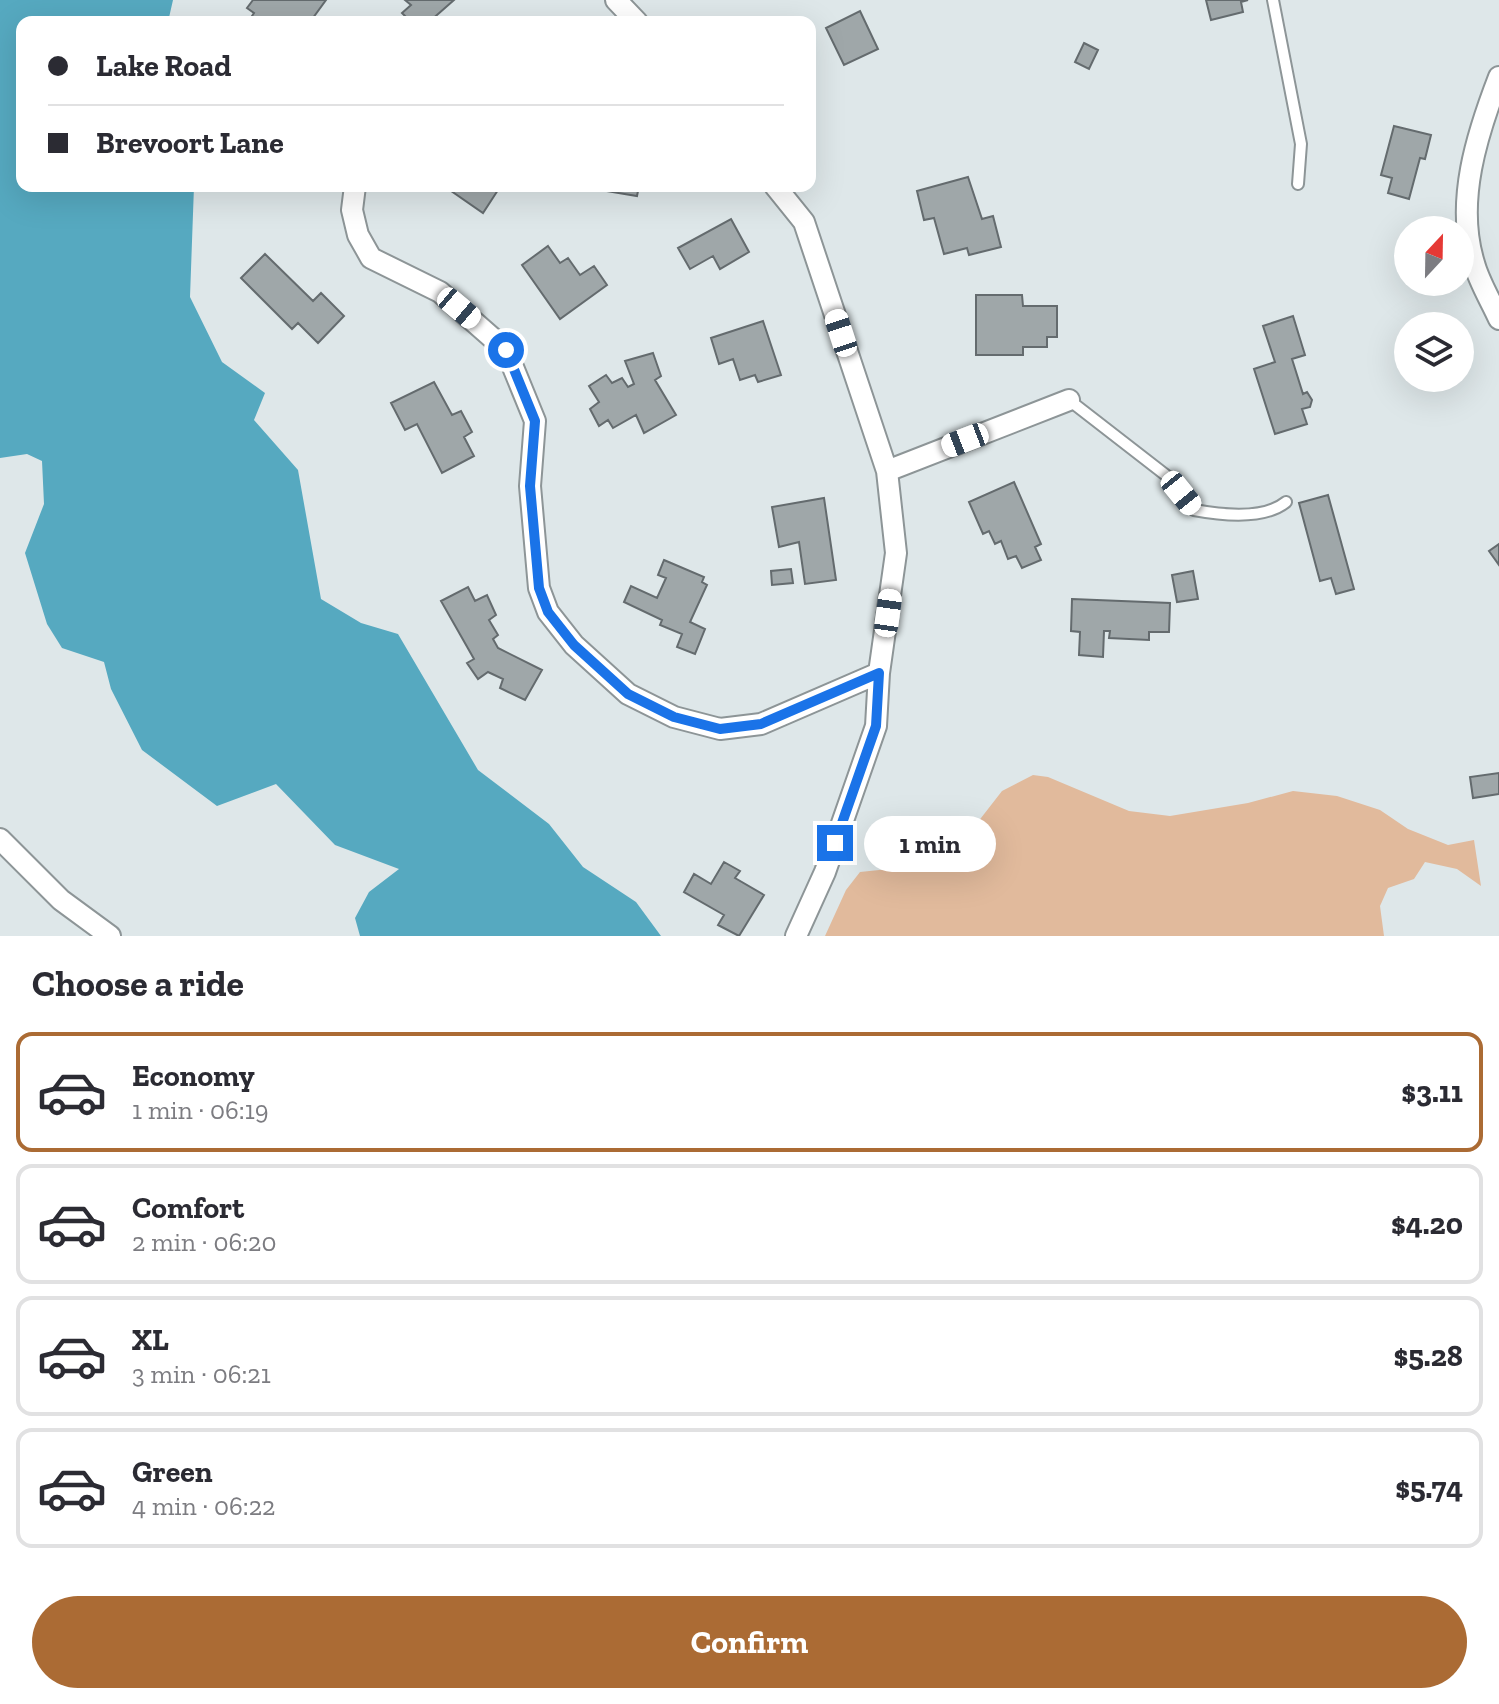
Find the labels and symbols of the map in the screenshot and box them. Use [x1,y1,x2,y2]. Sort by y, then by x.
north arrow [1394,216,1474,296]
car [433,283,485,333]
car [822,306,860,360]
route start [488,332,524,368]
car [938,420,992,460]
car [1157,467,1205,519]
car [873,588,903,638]
callout: 1 min [863,815,995,871]
route end [817,825,853,861]

